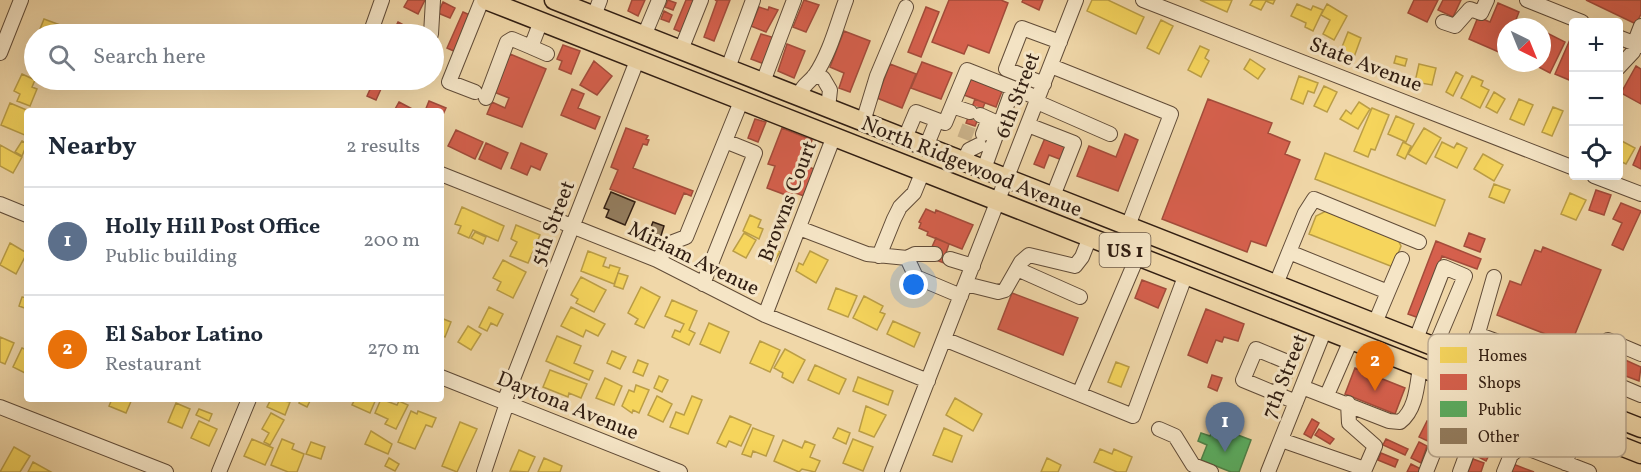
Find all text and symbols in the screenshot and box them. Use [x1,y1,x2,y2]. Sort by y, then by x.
north arrow [1497,18,1551,72]
map controls [1569,18,1623,180]
button: + [1569,18,1623,72]
search box [24,24,444,90]
street label: State Avenue [1305,31,1426,100]
icon: search [45,41,78,74]
text: Search here [93,42,206,73]
street label: 6th Street [989,48,1048,143]
button: − [1569,72,1623,126]
street label: North Ridgewood Avenue [857,110,1086,225]
button: locate [1569,126,1623,180]
text: Nearby [48,129,137,165]
text: 2 results [346,133,420,161]
street label: Browns Court [752,137,825,266]
street label: 5th Street [524,177,583,270]
text: Holly Hill Post Office [105,212,320,243]
street label: Miriam Avenue [623,215,764,304]
text: 1 [63,227,72,255]
text: 200 m [363,227,420,255]
road number: US 1 [1100,233,1150,267]
text: Public building [105,243,237,271]
your location [899,270,928,299]
text: El Sabor Latino [105,320,263,351]
street label: 7th Street [1255,330,1316,423]
legend [1428,334,1626,457]
text: 2 [62,335,73,363]
text: 270 m [367,335,420,363]
pin: 2 [1356,342,1394,391]
text: Homes [1478,346,1527,368]
text: Restaurant [105,351,202,379]
street label: Daytona Avenue [492,365,643,448]
text: Shops [1478,373,1521,395]
text: Public [1478,400,1522,422]
pin: 1 [1206,402,1244,452]
text: Other [1478,427,1519,449]

